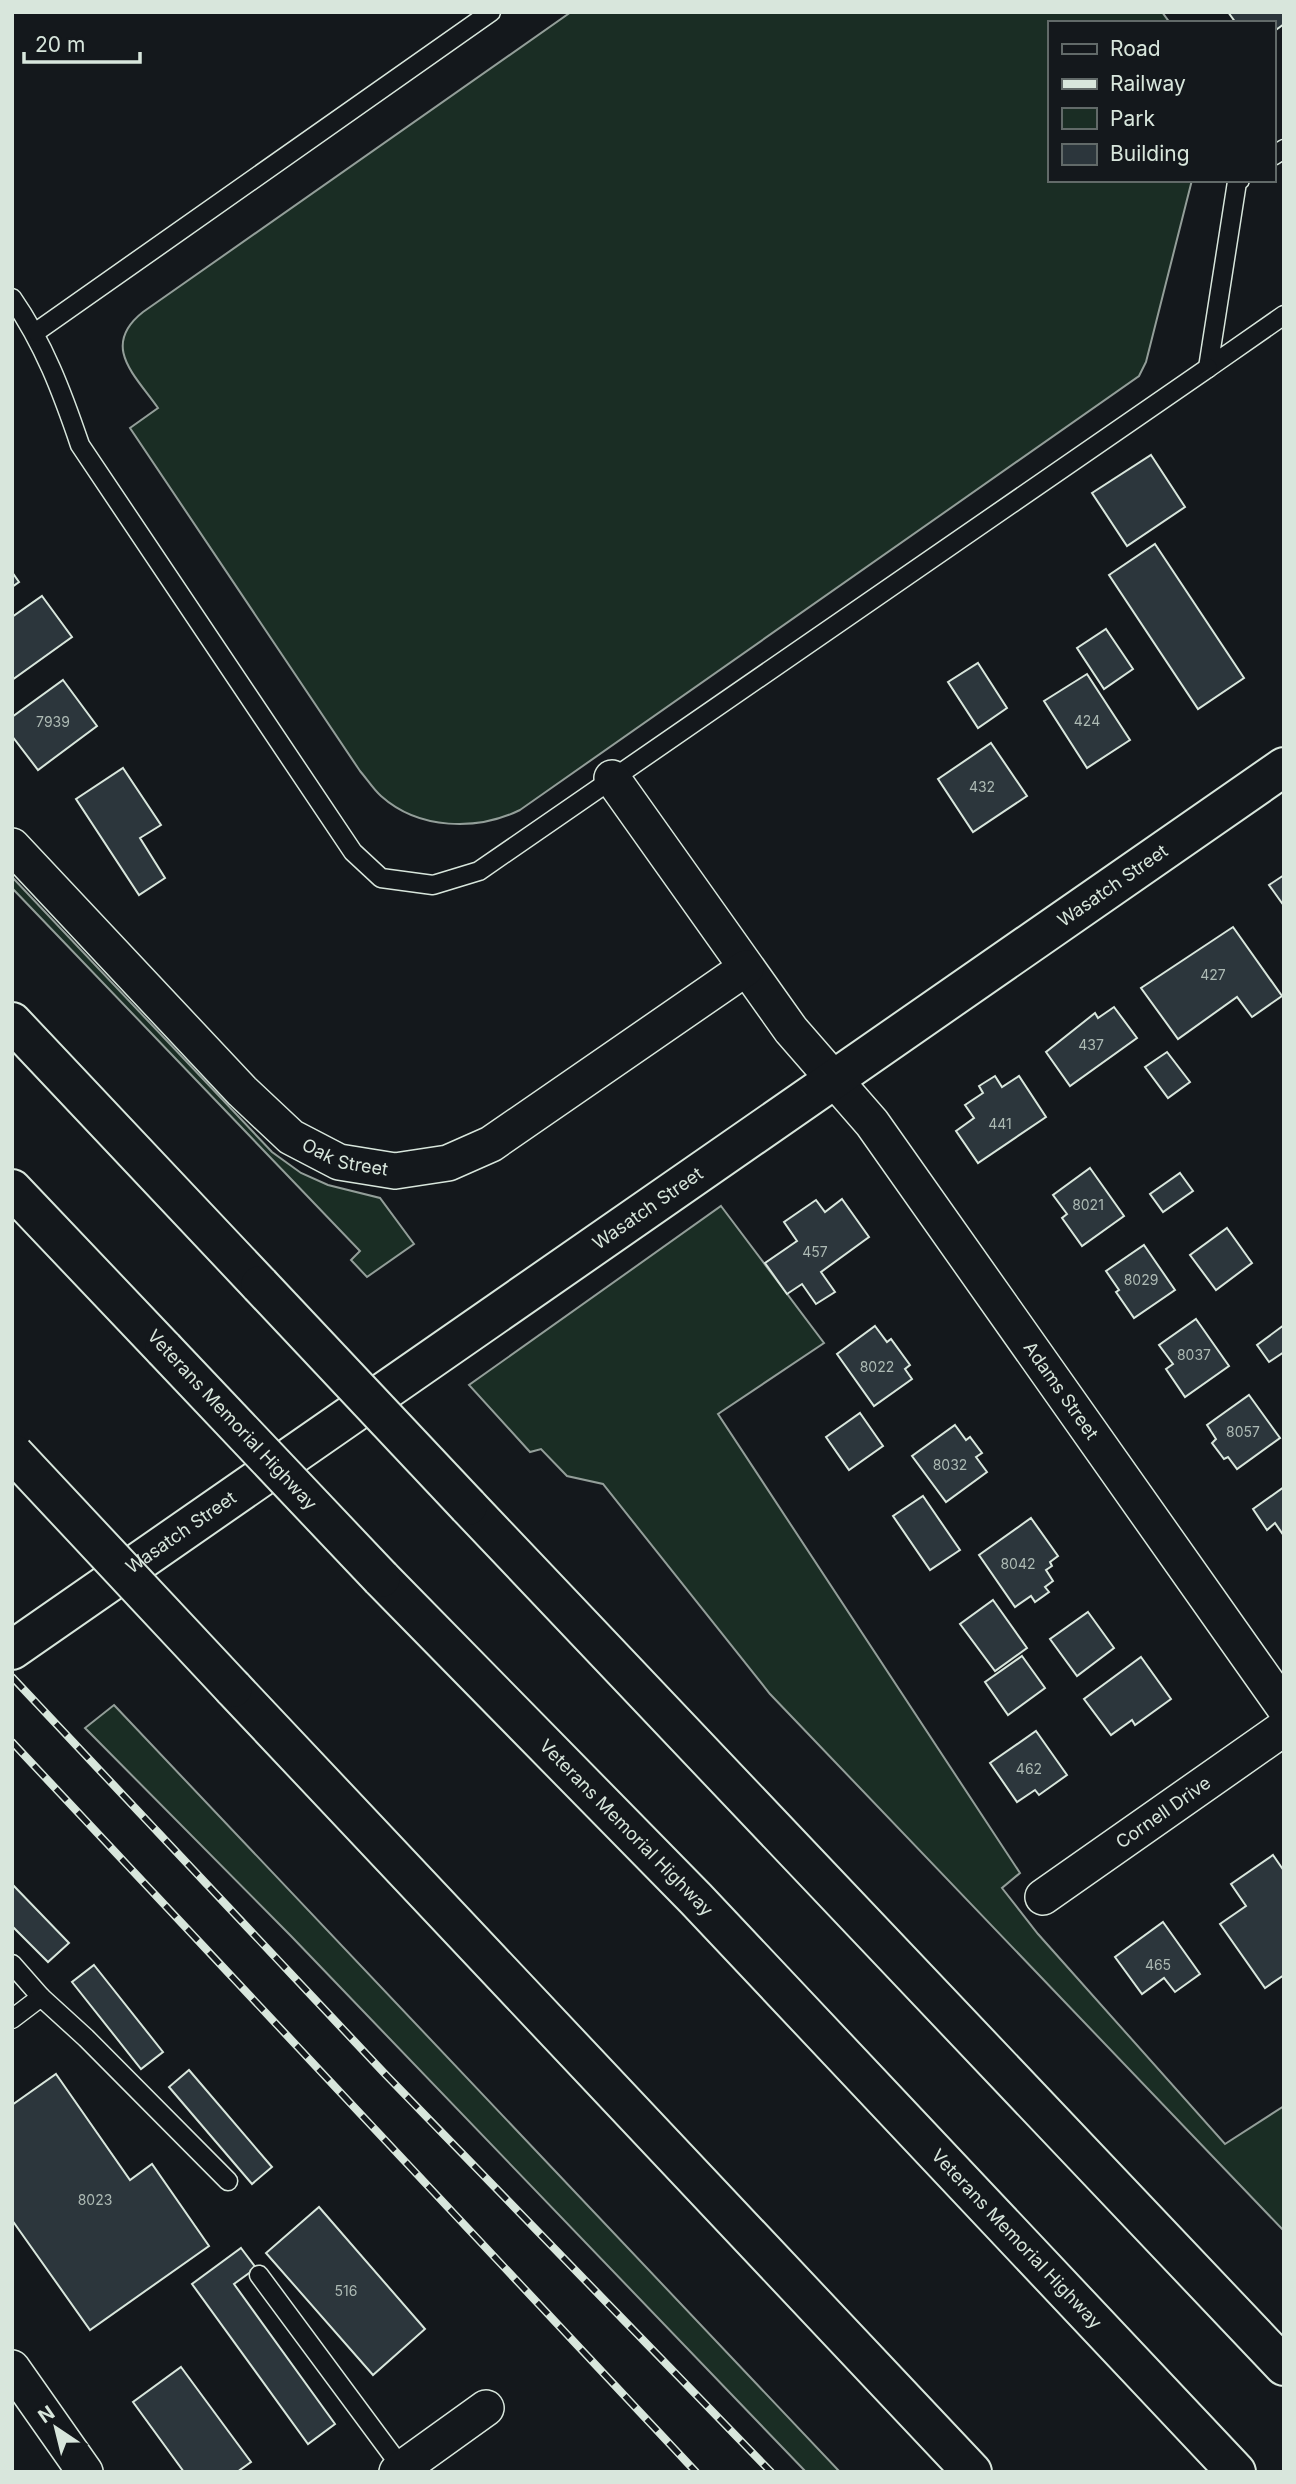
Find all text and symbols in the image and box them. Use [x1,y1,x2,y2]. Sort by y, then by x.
scale bar [24,21,140,65]
legend [1048,21,1275,182]
text: 20 m [35,32,85,57]
text: Road [1110,36,1161,61]
text: Railway [1110,71,1186,96]
text: Park [1110,106,1155,131]
text: Building [1110,141,1190,166]
house number: 424 [1074,712,1100,729]
house number: 7939 [36,713,70,730]
house number: 432 [969,778,995,795]
street label: Wasatch Street [1053,840,1172,931]
house number: 427 [1200,966,1226,983]
house number: 437 [1078,1036,1104,1053]
house number: 441 [988,1115,1012,1132]
street label: Oak Street [299,1134,390,1180]
street label: Wasatch Street [589,1163,707,1254]
house number: 8021 [1072,1196,1104,1213]
house number: 457 [802,1243,828,1260]
house number: 8029 [1124,1271,1158,1288]
street label: Veterans Memorial Highway [143,1325,321,1514]
street label: Adams Street [1020,1337,1103,1443]
house number: 8037 [1177,1346,1211,1363]
house number: 8022 [860,1358,894,1375]
house number: 8057 [1226,1423,1260,1440]
house number: 8032 [933,1456,967,1473]
street label: Wasatch Street [122,1487,240,1578]
house number: 8042 [1000,1555,1036,1572]
street label: Veterans Memorial Highway [535,1735,717,1920]
house number: 462 [1016,1760,1042,1777]
street label: Cornell Drive [1112,1772,1214,1853]
house number: 465 [1145,1956,1171,1973]
street label: Veterans Memorial Highway [927,2145,1106,2333]
house number: 8023 [78,2191,112,2208]
house number: 516 [335,2282,357,2299]
north arrow [21,2393,91,2463]
text: N [34,2401,59,2428]

